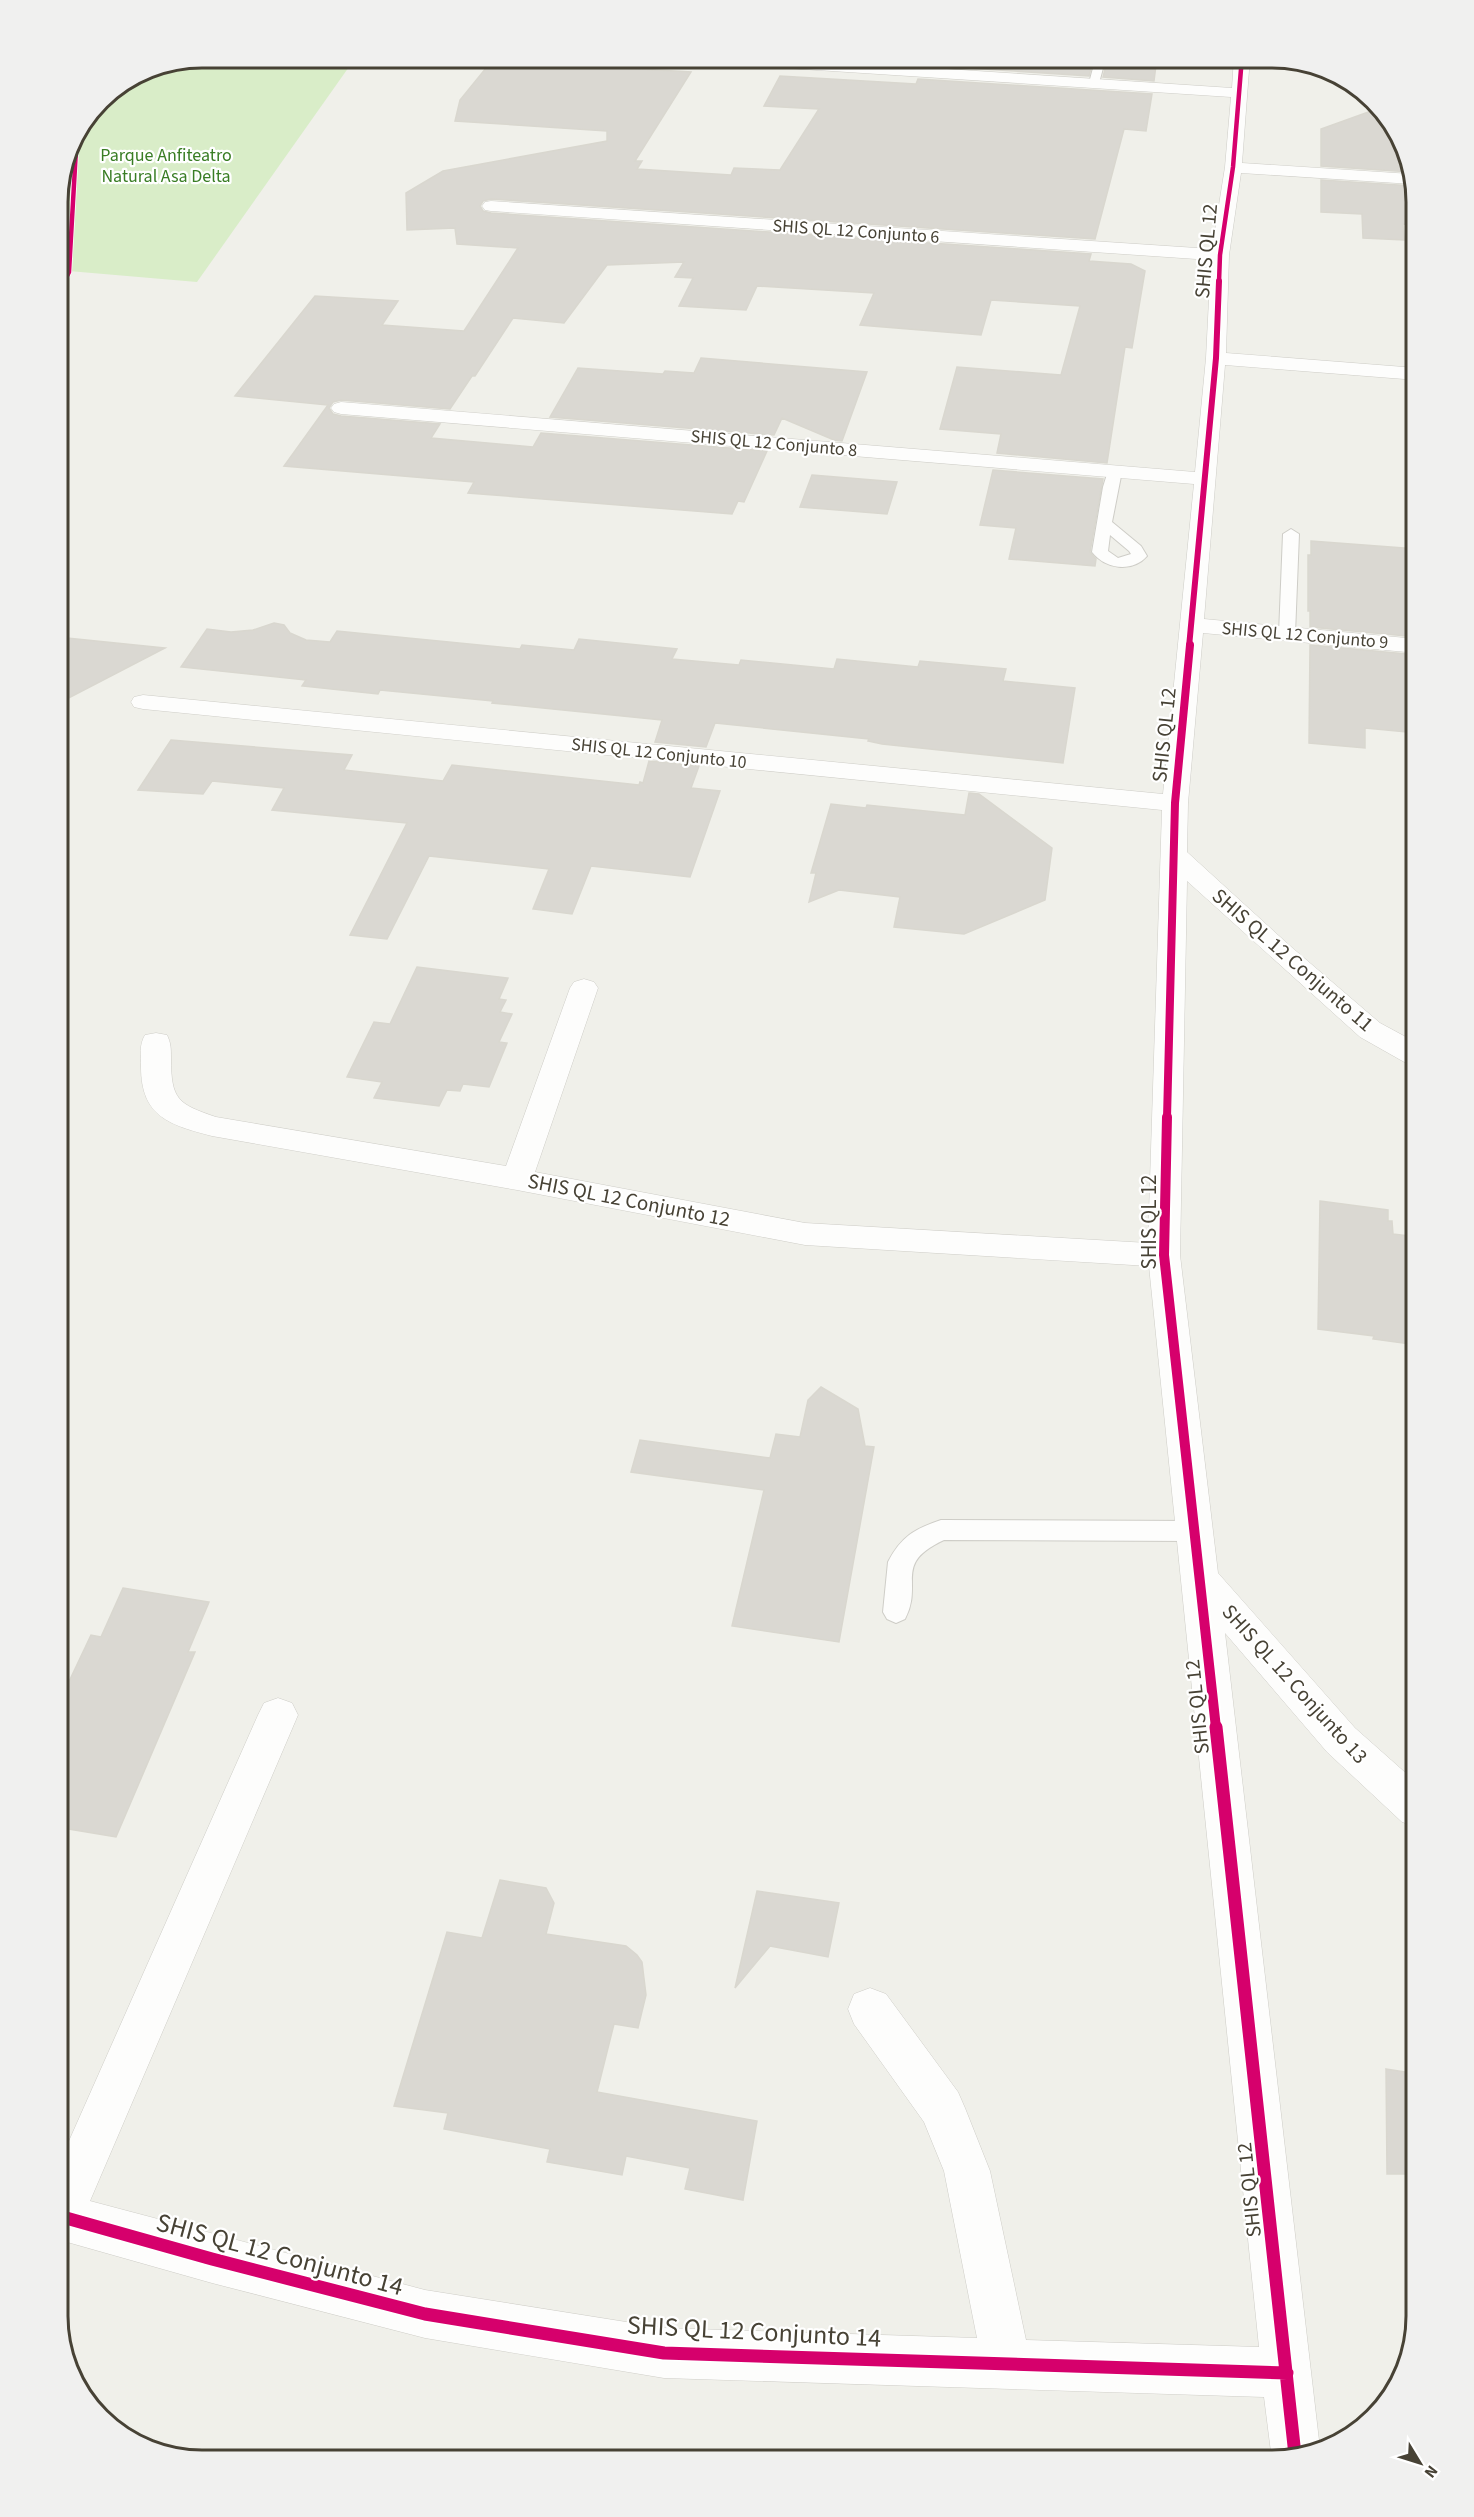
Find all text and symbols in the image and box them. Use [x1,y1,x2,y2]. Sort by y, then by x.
park label: Parque Anfiteatro Natural Asa Delta [100,143,232,189]
street label: SHIS QL 12 [1187,202,1225,300]
street label: SHIS QL 12 Conjunto 6 [772,213,940,250]
street label: SHIS QL 12 Conjunto 8 [690,424,858,463]
street label: SHIS QL 12 Conjunto 9 [1221,616,1389,655]
street label: SHIS QL 12 [1144,686,1184,784]
street label: SHIS QL 12 Conjunto 10 [570,732,748,775]
street label: SHIS QL 12 Conjunto 11 [1206,881,1380,1039]
street label: SHIS QL 12 Conjunto 12 [525,1166,733,1234]
street label: SHIS QL 12 [1134,1174,1164,1270]
street label: SHIS QL 12 Conjunto 13 [1215,1598,1375,1770]
street label: SHIS QL 12 [1177,1658,1217,1756]
street label: SHIS QL 12 [1229,2141,1269,2239]
street label: SHIS QL 12 Conjunto 14 [152,2204,408,2305]
street label: SHIS QL 12 Conjunto 14 [626,2306,882,2357]
north arrow [1390,2433,1450,2493]
text: N [1419,2461,1443,2483]

